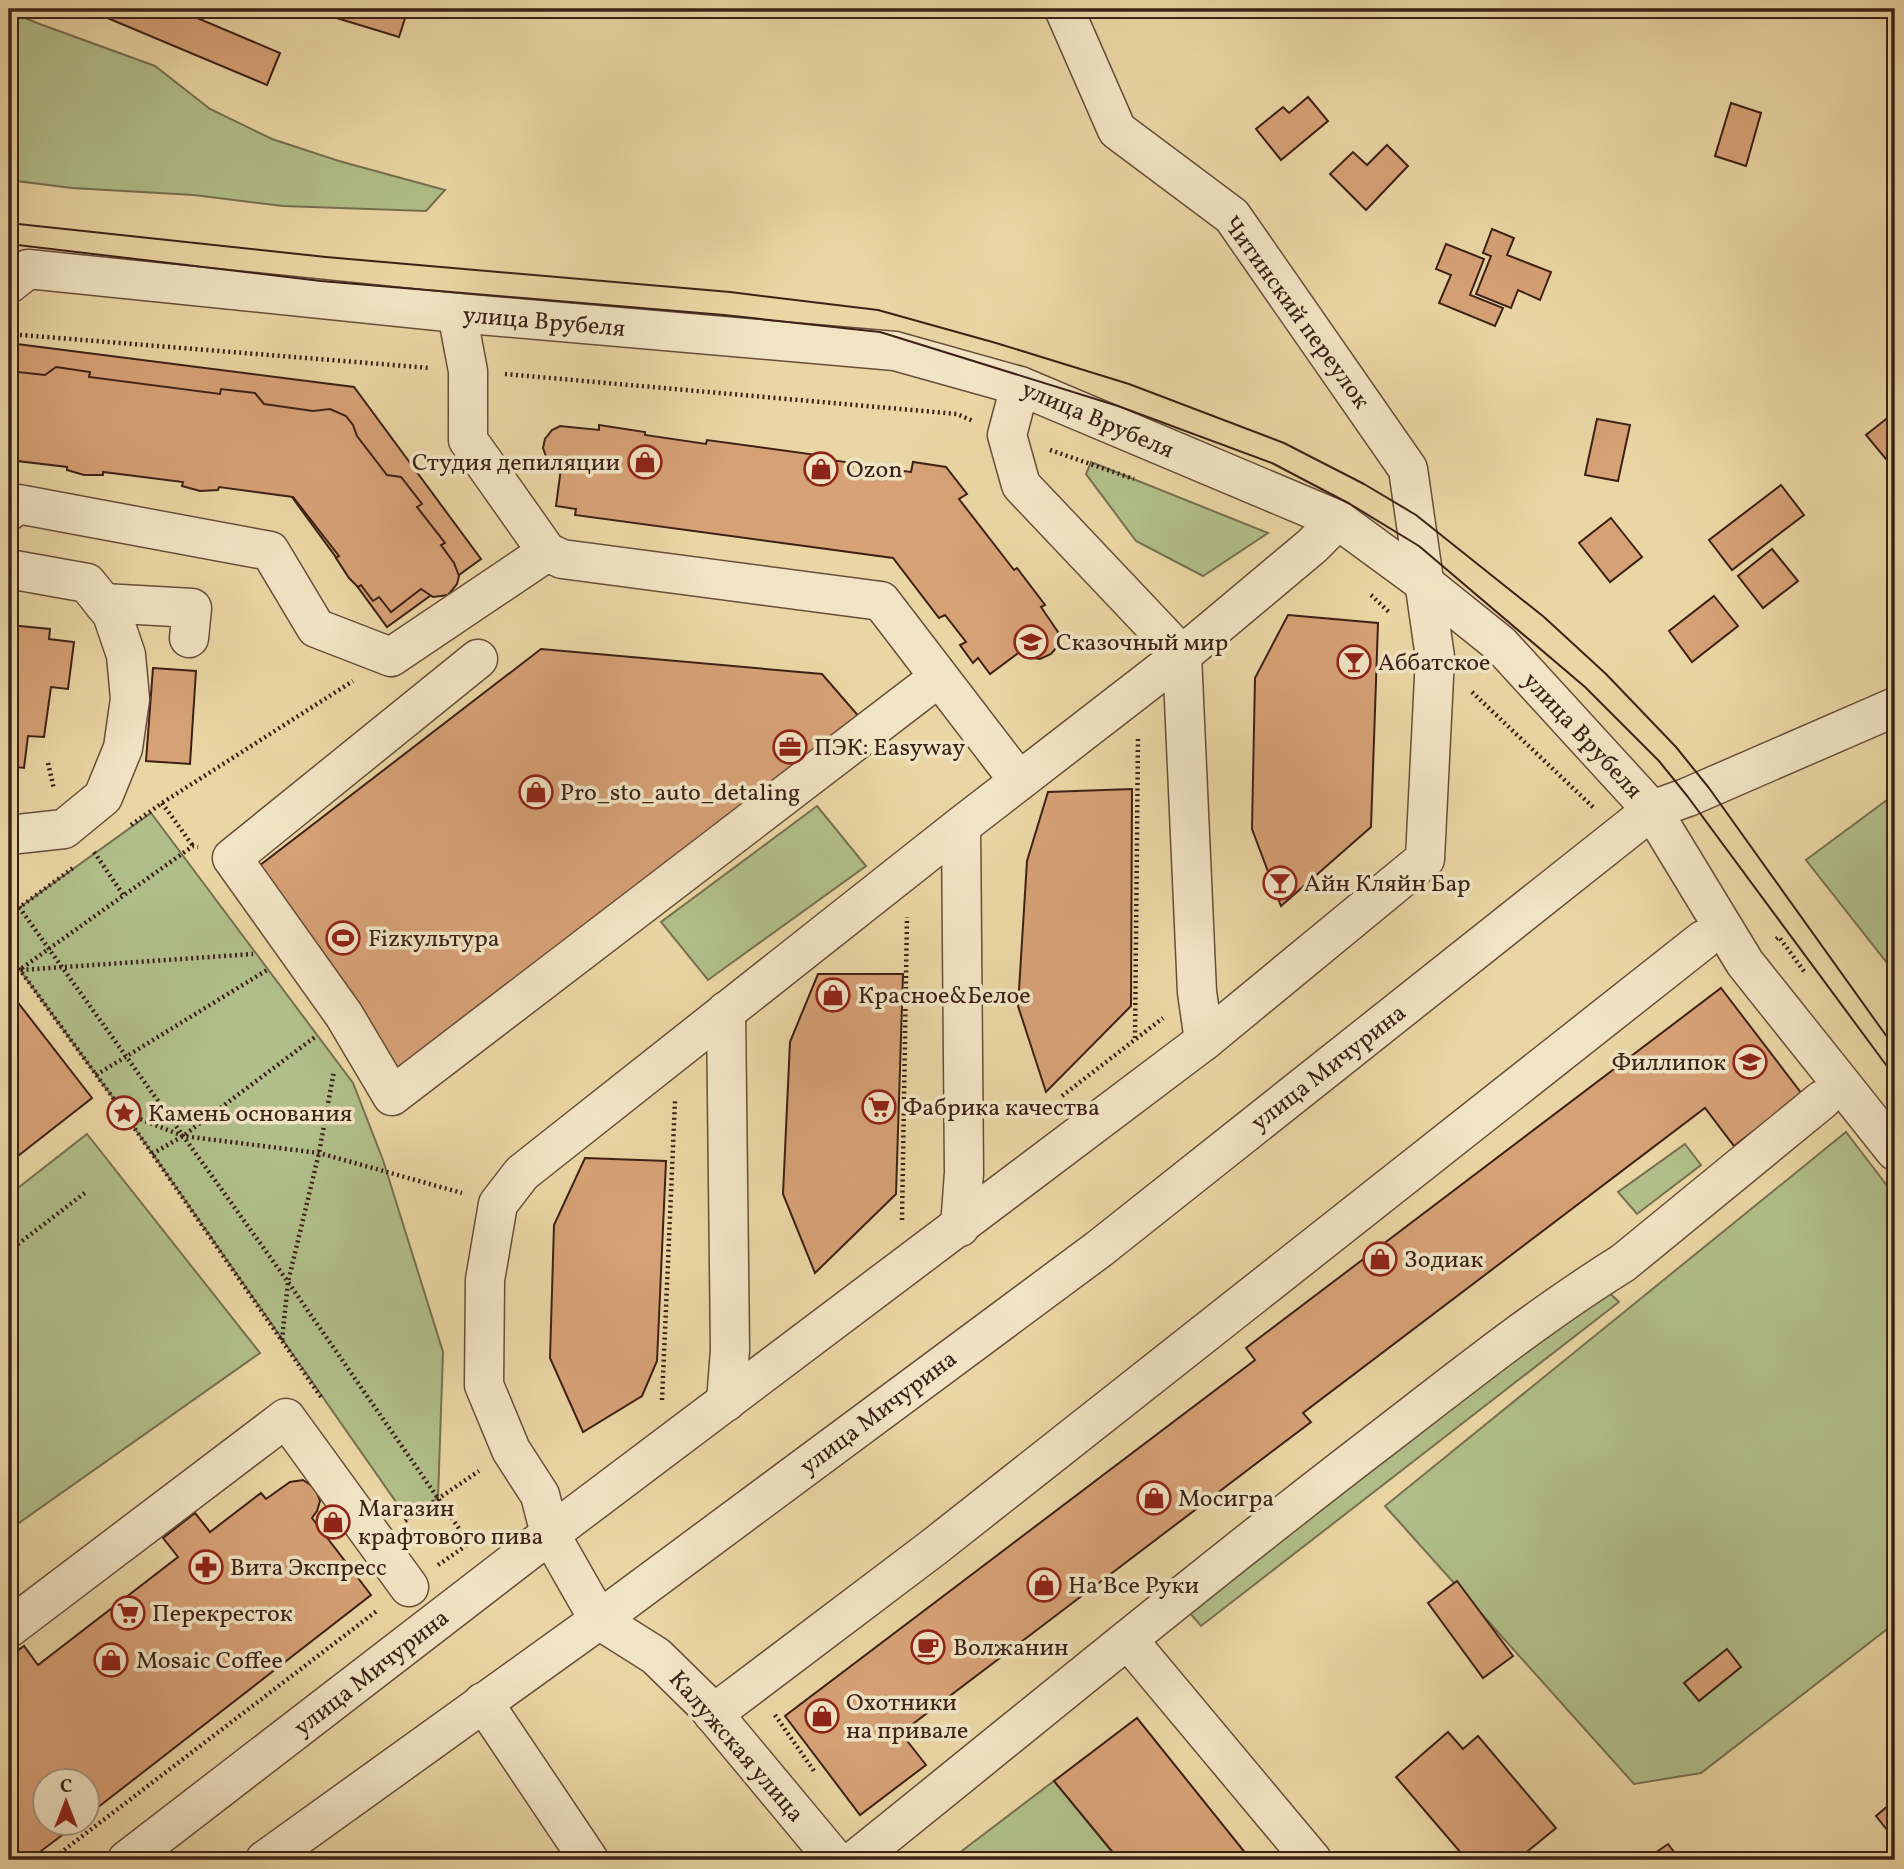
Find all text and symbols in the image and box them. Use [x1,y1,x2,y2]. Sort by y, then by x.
street label: Читинский переулок [1214,210,1377,417]
street label: улица Врубеля [461,299,626,347]
street label: улица Врубеля [1016,373,1179,468]
shop icon: Студия депиляции [626,443,664,481]
place label: Студия депиляции [412,447,620,481]
shop icon: Ozon [802,450,840,488]
place label: Ozon [846,454,903,488]
school or university icon: Сказочный мир [1012,623,1050,661]
place label: Сказочный мир [1056,627,1228,661]
bar icon: Аббатское [1335,643,1373,681]
place label: Аббатское [1378,647,1491,681]
street label: улица Врубеля [1514,665,1649,807]
office icon: ПЭК: Easyway [771,728,809,766]
place label: ПЭК: Easyway [814,732,965,766]
shop icon: Pro_sto_auto_detaling [517,773,555,811]
place label: Pro_sto_auto_detaling [560,777,800,811]
bar icon: Айн Кляйн Бар [1261,864,1299,902]
place label: Айн Кляйн Бар [1304,868,1471,902]
sports icon: Fizкультура [324,919,362,957]
place label: Fizкультура [368,923,500,957]
shop icon: Красное&Белое [814,976,852,1014]
place label: Красное&Белое [858,980,1031,1014]
street label: улица Мичурина [1244,997,1414,1140]
school or university icon: Филлипок [1731,1043,1769,1081]
place label: Филлипок [1612,1047,1726,1081]
supermarket icon: Фабрика качества [860,1088,898,1126]
place label: Фабрика качества [903,1092,1100,1126]
place icon: Камень основания [105,1094,143,1132]
place label: Камень основания [148,1098,352,1132]
shop icon: Зодиак [1361,1240,1399,1278]
place label: Зодиак [1404,1244,1484,1278]
street label: улица Мичурина [793,1343,965,1484]
shop icon: Мосигра [1135,1479,1173,1517]
place label: Мосигра [1178,1483,1274,1517]
place label: Магазин крафтового пива [358,1493,543,1555]
shop icon: Магазин крафтового пива [314,1503,352,1541]
pharmacy icon: Вита Экспресс [187,1548,225,1586]
place label: Вита Экспресс [230,1552,387,1586]
shop icon: На Все Руки [1025,1566,1063,1604]
place label: На Все Руки [1068,1570,1199,1604]
supermarket icon: Перекресток [109,1594,147,1632]
place label: Перекресток [152,1598,293,1632]
street label: улица Мичурина [287,1602,457,1745]
cafe icon: Волжанин [909,1628,947,1666]
place label: Волжанин [953,1632,1069,1666]
shop icon: Mosaic Coffee [92,1641,130,1679]
place label: Mosaic Coffee [136,1645,283,1679]
street label: Калужская улица [660,1664,811,1831]
place label: Охотники на привале [846,1687,968,1749]
shop icon: Охотники на привале [803,1697,841,1735]
north arrow [32,1768,102,1838]
text: С [60,1774,72,1800]

